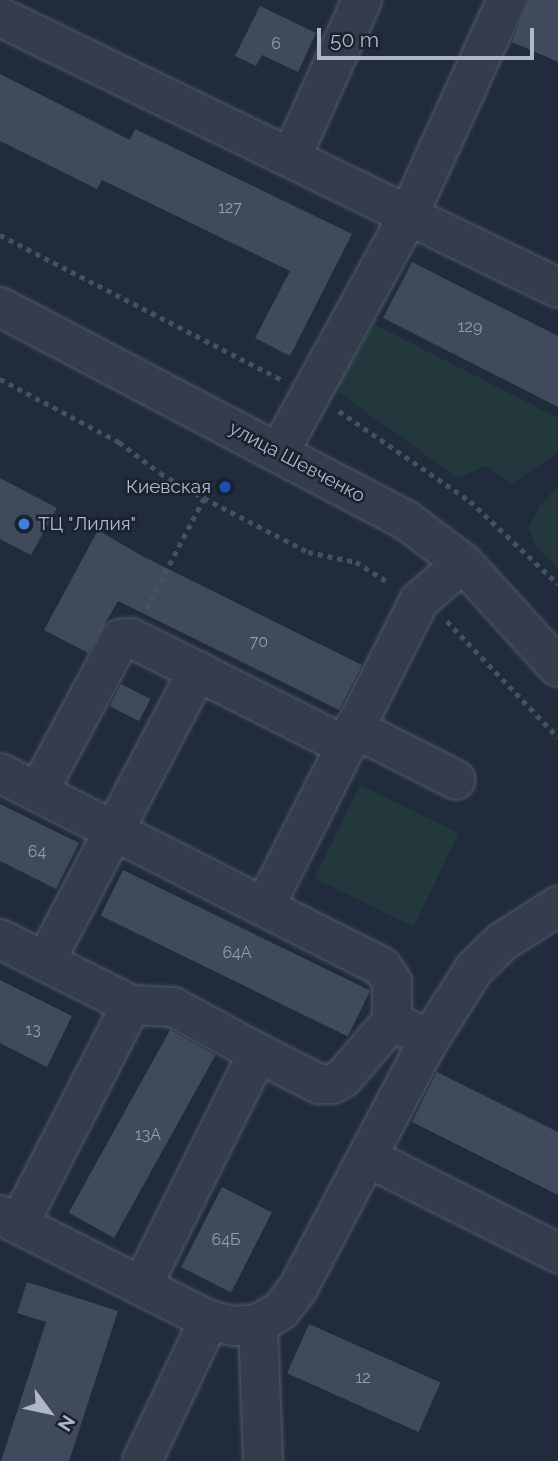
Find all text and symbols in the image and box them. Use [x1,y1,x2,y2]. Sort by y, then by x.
scale bar [320,14,537,58]
text: 50 m [330,27,379,52]
house number: 6 [271,34,281,54]
house number: 127 [218,198,242,218]
house number: 129 [458,317,482,337]
street label: улица Шевченко [225,417,369,507]
place label: Киевская [126,476,211,498]
marker: Киевская [217,479,233,495]
place label: ТЦ "Лилия" [38,513,136,535]
marker: ТЦ "Лилия" [16,516,32,532]
house number: 70 [250,632,268,652]
house number: 64 [28,842,46,862]
house number: 64А [222,943,252,963]
house number: 13 [25,1020,41,1040]
house number: 13А [135,1125,161,1145]
house number: 64Б [212,1230,240,1250]
house number: 12 [355,1368,371,1388]
north arrow [14,1377,84,1447]
text: N [53,1411,80,1436]

